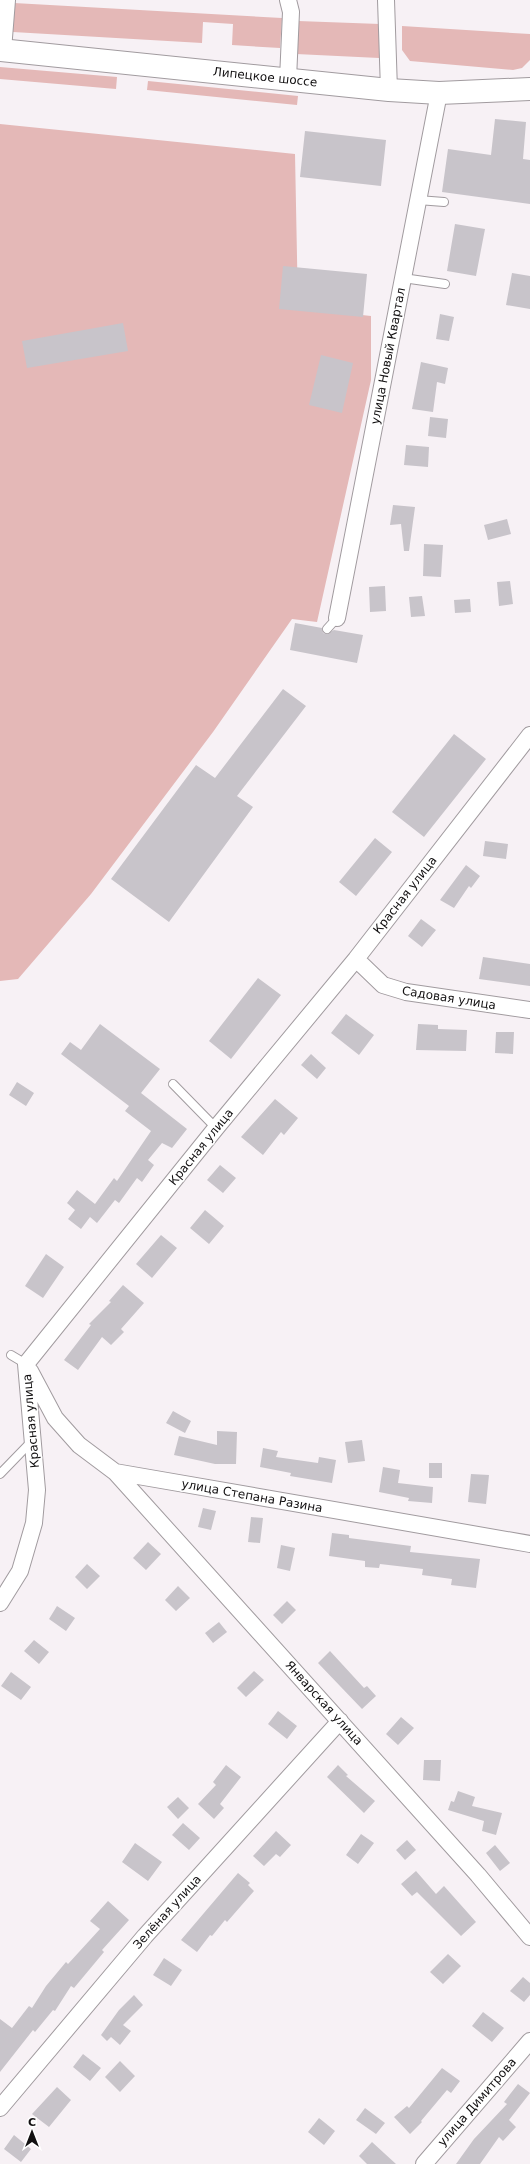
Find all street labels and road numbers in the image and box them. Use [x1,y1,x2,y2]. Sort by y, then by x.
street label: Липецкое шоссе [212,65,318,89]
street label: улица Новый Квартал [368,286,408,426]
street label: Красная улица [370,853,440,937]
street label: Садовая улица [401,984,497,1012]
street label: Красная улица [166,1106,236,1188]
street label: Красная улица [20,1373,42,1469]
street label: улица Степана Разина [180,1477,324,1515]
street label: Январская улица [282,1658,366,1748]
street label: Зелёная улица [130,1872,204,1952]
street label: улица Димитрова [435,2055,519,2149]

